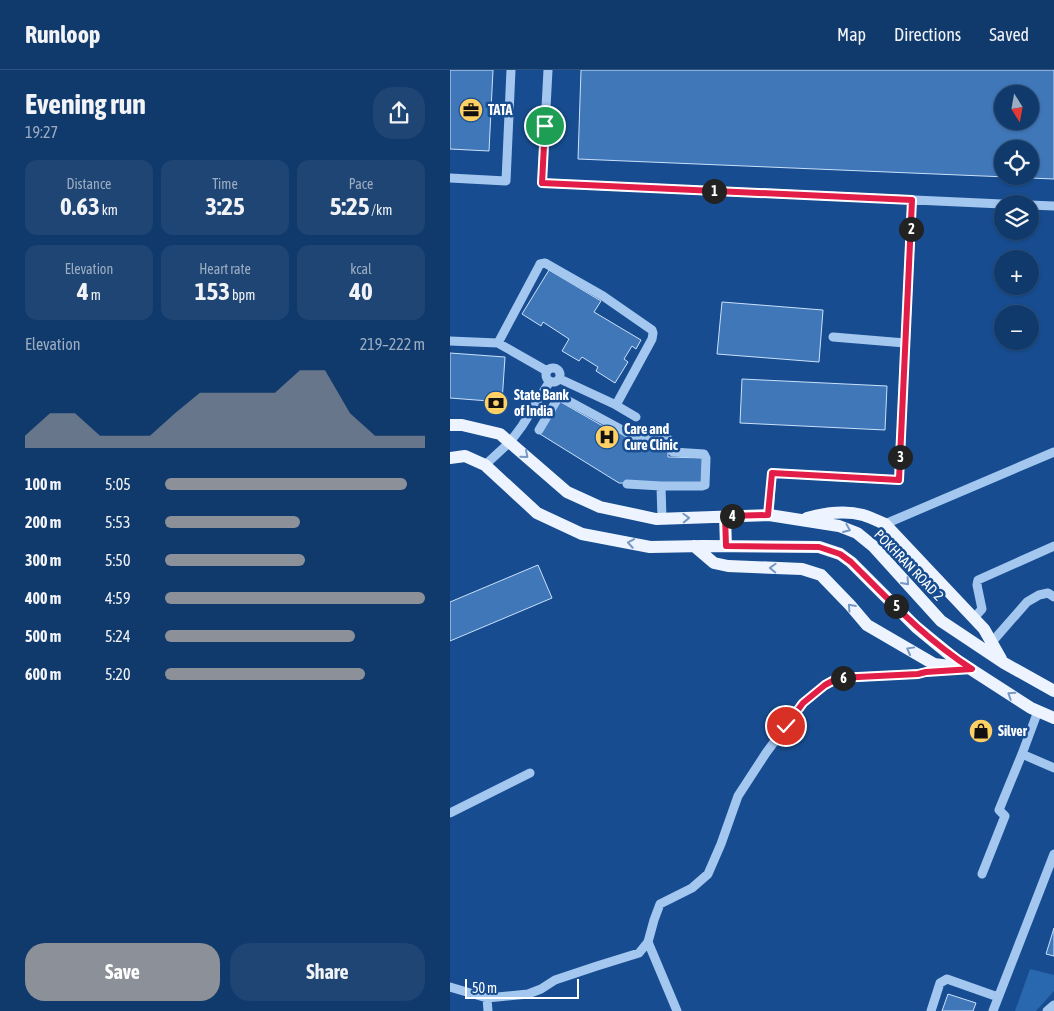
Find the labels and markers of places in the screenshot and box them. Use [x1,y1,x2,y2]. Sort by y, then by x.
office icon: TATA [458,97,484,123]
place label: TATA [488,102,512,118]
pin [524,105,566,147]
pin: 1 [702,178,726,204]
pin: 2 [898,216,924,242]
place label: State Bank of India [514,387,570,419]
bank icon: State Bank of India [483,390,509,416]
place label: Care and Cure Clinic [624,421,679,453]
hospital icon: Care and Cure Clinic [594,424,620,450]
pin: 3 [888,444,912,470]
pin: 4 [720,504,744,528]
pin: 5 [884,594,908,618]
pin: 6 [830,666,856,690]
pin [765,705,807,747]
shop icon: Silver [968,718,994,744]
place label: Silver [998,723,1028,739]

